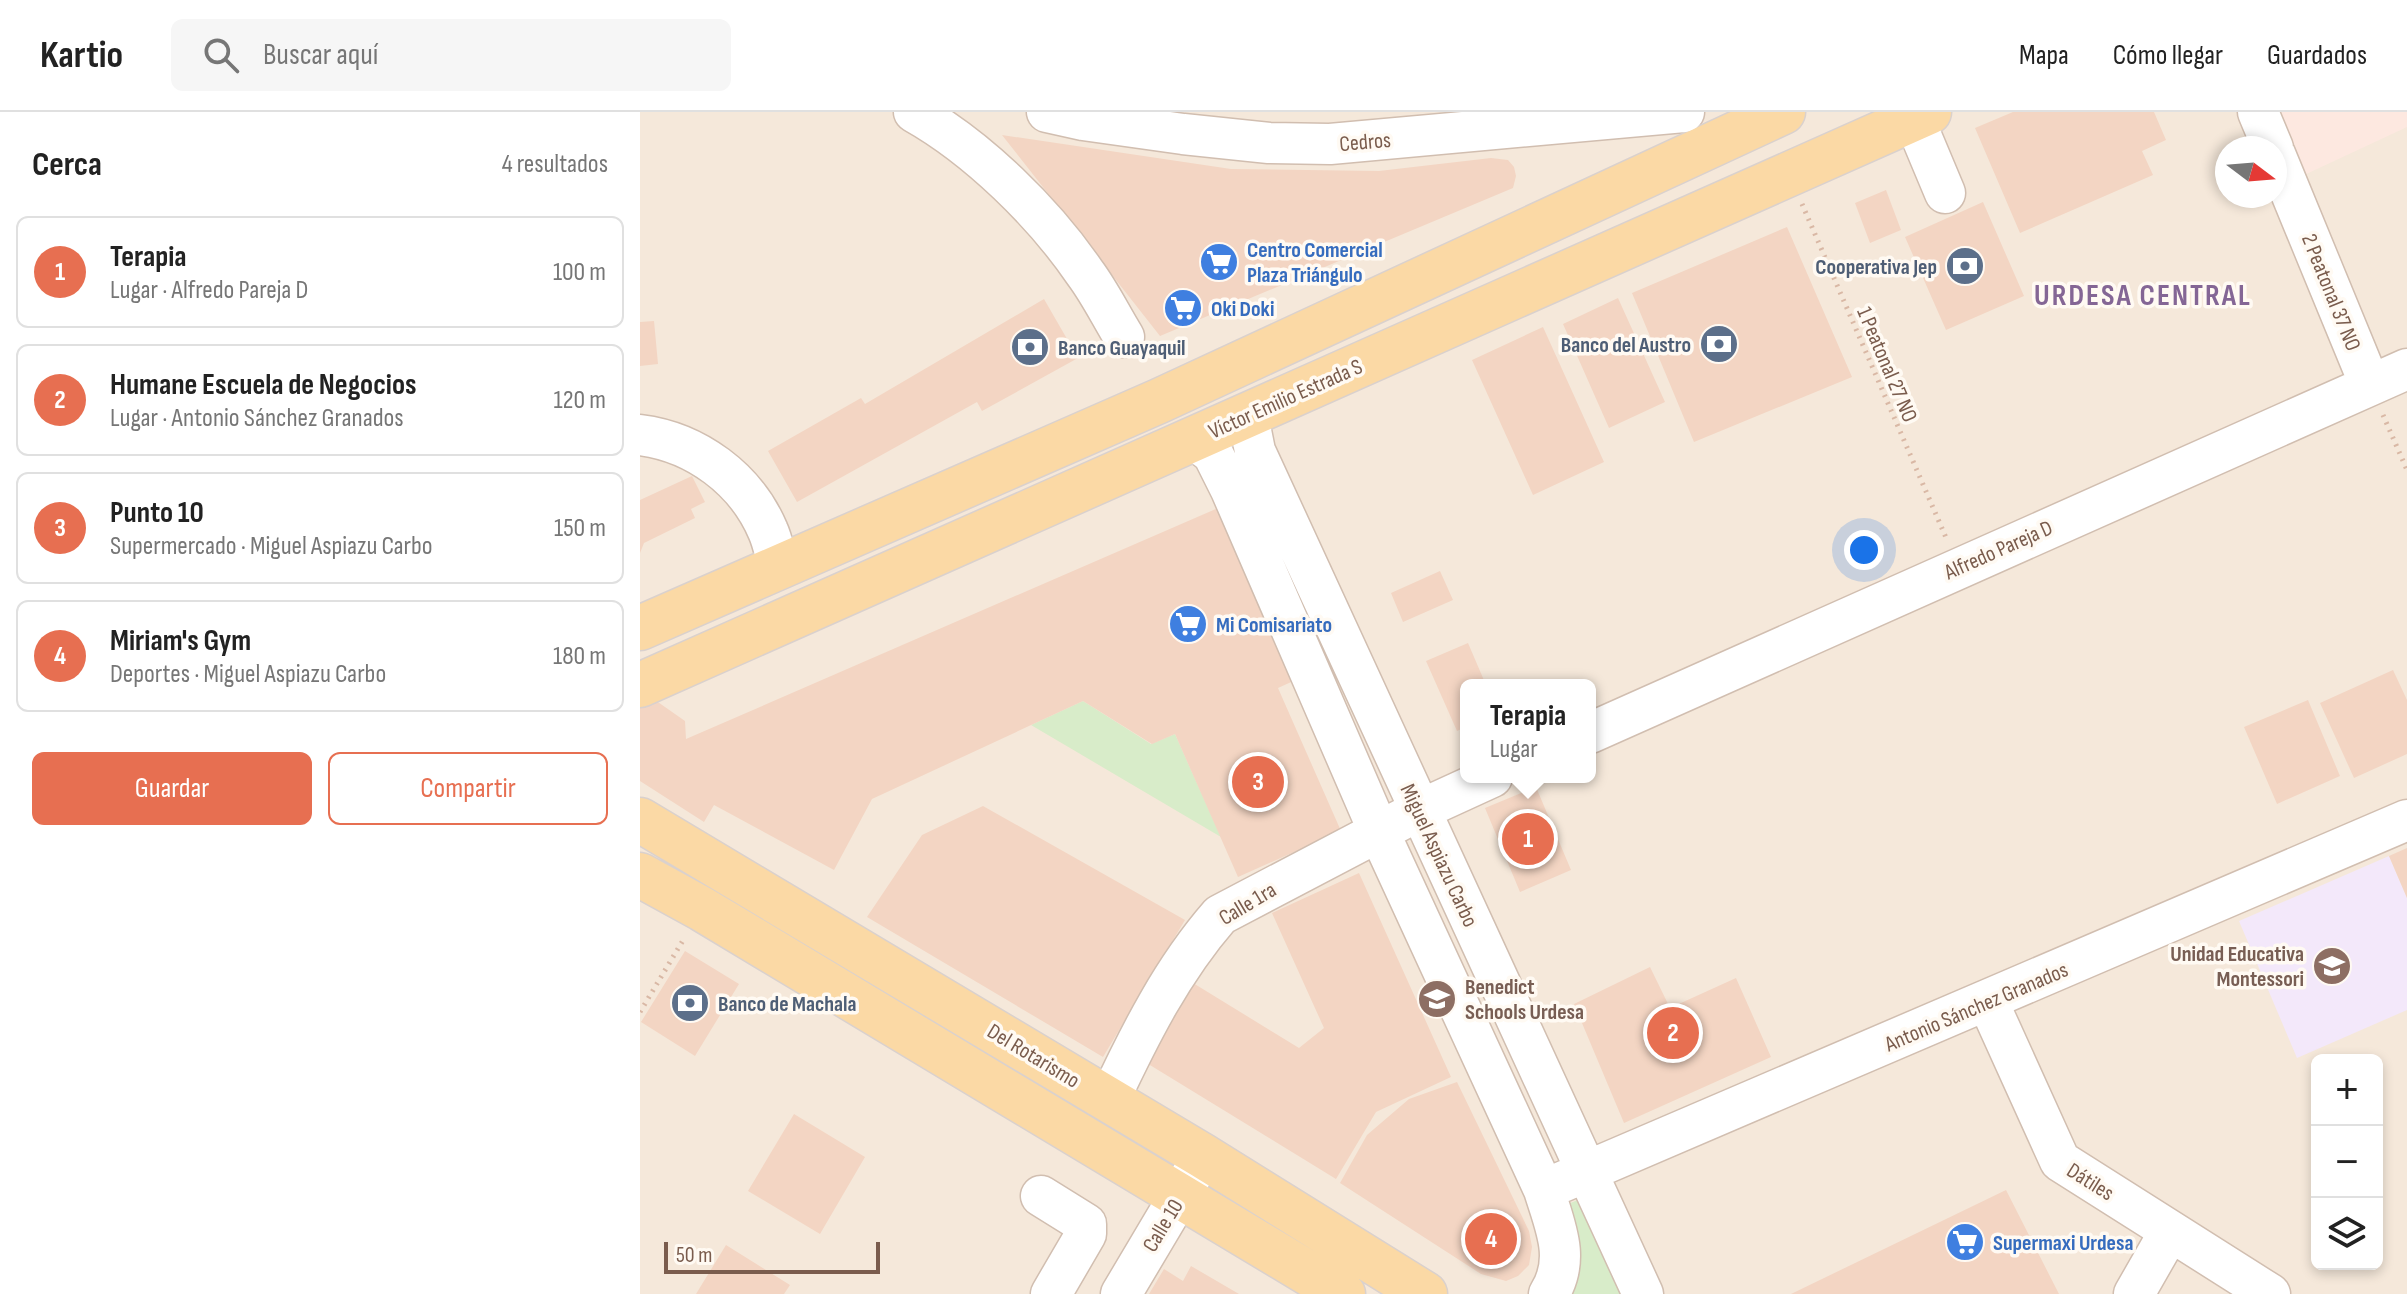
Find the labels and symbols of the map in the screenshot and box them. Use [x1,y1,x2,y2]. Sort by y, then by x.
street label: Cedros [1338,127,1392,158]
north arrow [2215,136,2287,208]
street label: 2 Peatonal 37 NO [2295,230,2366,355]
place label: Centro Comercial Plaza Triángulo [1247,237,1383,289]
supermarket icon: Centro Comercial Plaza Triángulo [1198,241,1240,283]
bank icon: Cooperativa Jep [1944,245,1986,287]
place label: Cooperativa Jep [1815,254,1937,281]
district label: URDESA CENTRAL [2034,278,2252,314]
supermarket icon: Oki Doki [1162,287,1204,329]
place label: Oki Doki [1211,296,1274,323]
street label: 1 Peatonal 27 NO [1850,303,1923,426]
bank icon: Banco del Austro [1698,323,1740,365]
bank icon: Banco Guayaquil [1009,326,1051,368]
place label: Banco del Austro [1561,332,1691,359]
place label: Banco Guayaquil [1058,335,1186,362]
street label: Víctor Emilio Estrada S [1205,353,1367,445]
street label: Alfredo Pareja D [1939,514,2057,587]
your location [1844,530,1884,570]
supermarket icon: Mi Comisariato [1167,603,1209,645]
place label: Mi Comisariato [1216,612,1332,639]
pin: 3 [1232,752,1284,812]
street label: Miguel Aspiazu Carbo [1394,780,1484,931]
pin: 1 [1502,809,1554,869]
street label: Calle 1ra [1214,877,1281,932]
place label: Unidad Educativa Montessori [2170,941,2304,993]
school or university icon: Unidad Educativa Montessori [2311,945,2353,987]
street label: Antonio Sánchez Granados [1880,957,2072,1059]
place label: Benedict Schools Urdesa [1465,974,1584,1026]
school or university icon: Benedict Schools Urdesa [1416,978,1458,1020]
bank icon: Banco de Machala [669,982,711,1024]
place label: Banco de Machala [718,991,856,1018]
pin: 2 [1647,1003,1699,1063]
street label: Del Rotarismo [982,1018,1084,1094]
street label: Dátiles [2062,1157,2119,1207]
street label: Calle 10 [1137,1194,1189,1257]
pin: 4 [1465,1209,1517,1269]
supermarket icon: Supermaxi Urdesa [1944,1221,1986,1263]
place label: Supermaxi Urdesa [1993,1230,2133,1257]
scale bar [664,1238,880,1274]

